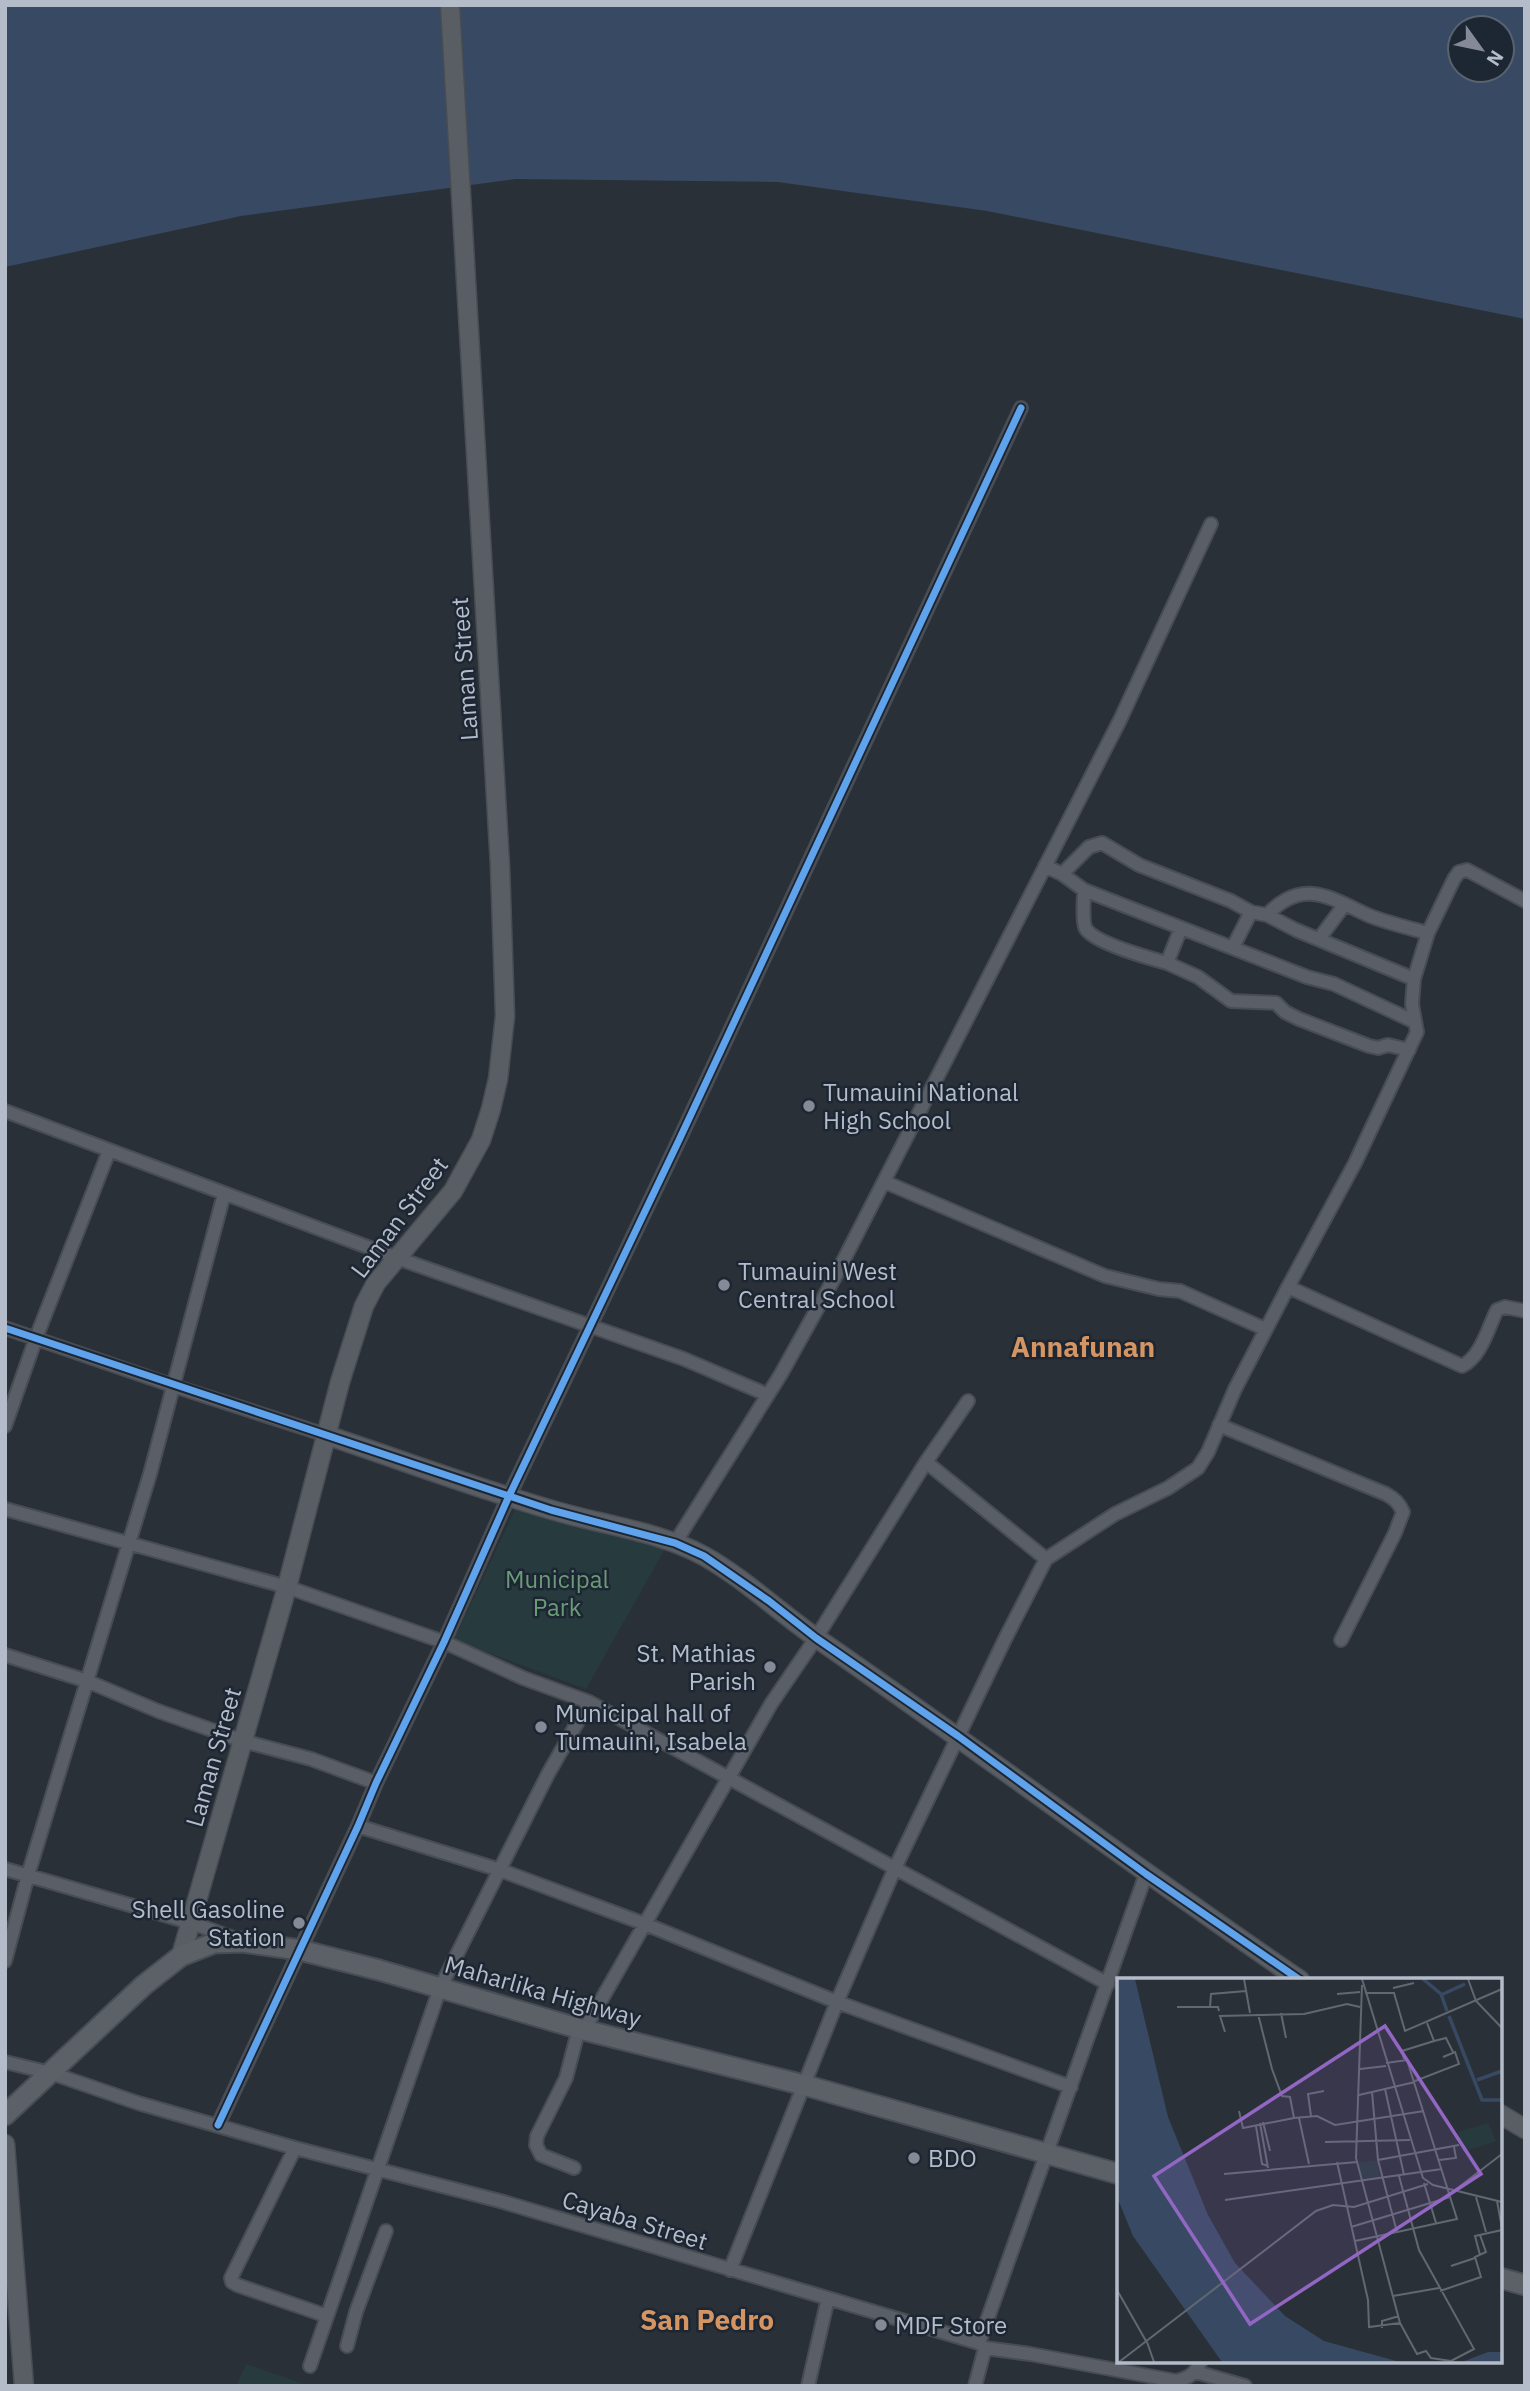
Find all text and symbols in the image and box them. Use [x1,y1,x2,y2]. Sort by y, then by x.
north arrow [1446,14,1516,84]
text: N [1481,46,1509,71]
street label: Laman Street [443,596,485,742]
place label: Tumauini National High School [823,1076,1018,1136]
marker: Tumauini National High School [801,1098,817,1114]
street label: Laman Street [343,1150,455,1284]
place label: Tumauini West Central School [738,1255,897,1315]
marker: Tumauini West Central School [716,1277,732,1293]
district label: Annafunan [1011,1328,1155,1365]
park label: Municipal Park [505,1563,609,1623]
place label: St. Mathias Parish [637,1637,756,1697]
marker: St. Mathias Parish [762,1659,778,1675]
street label: Laman Street [178,1684,248,1830]
place label: Municipal hall of Tumauini, Isabela [555,1697,747,1757]
marker: Municipal hall of Tumauini, Isabela [533,1719,549,1735]
place label: Shell Gasoline Station [132,1893,285,1953]
marker: Shell Gasoline Station [291,1915,307,1931]
street label: Maharlika Highway [441,1948,645,2034]
inset map [1117,1978,1502,2363]
place label: BDO [928,2142,977,2174]
marker: BDO [906,2150,922,2166]
street label: Cayaba Street [558,2183,712,2257]
district label: San Pedro [640,2301,774,2338]
place label: MDF Store [895,2309,1007,2341]
marker: MDF Store [873,2317,889,2333]

